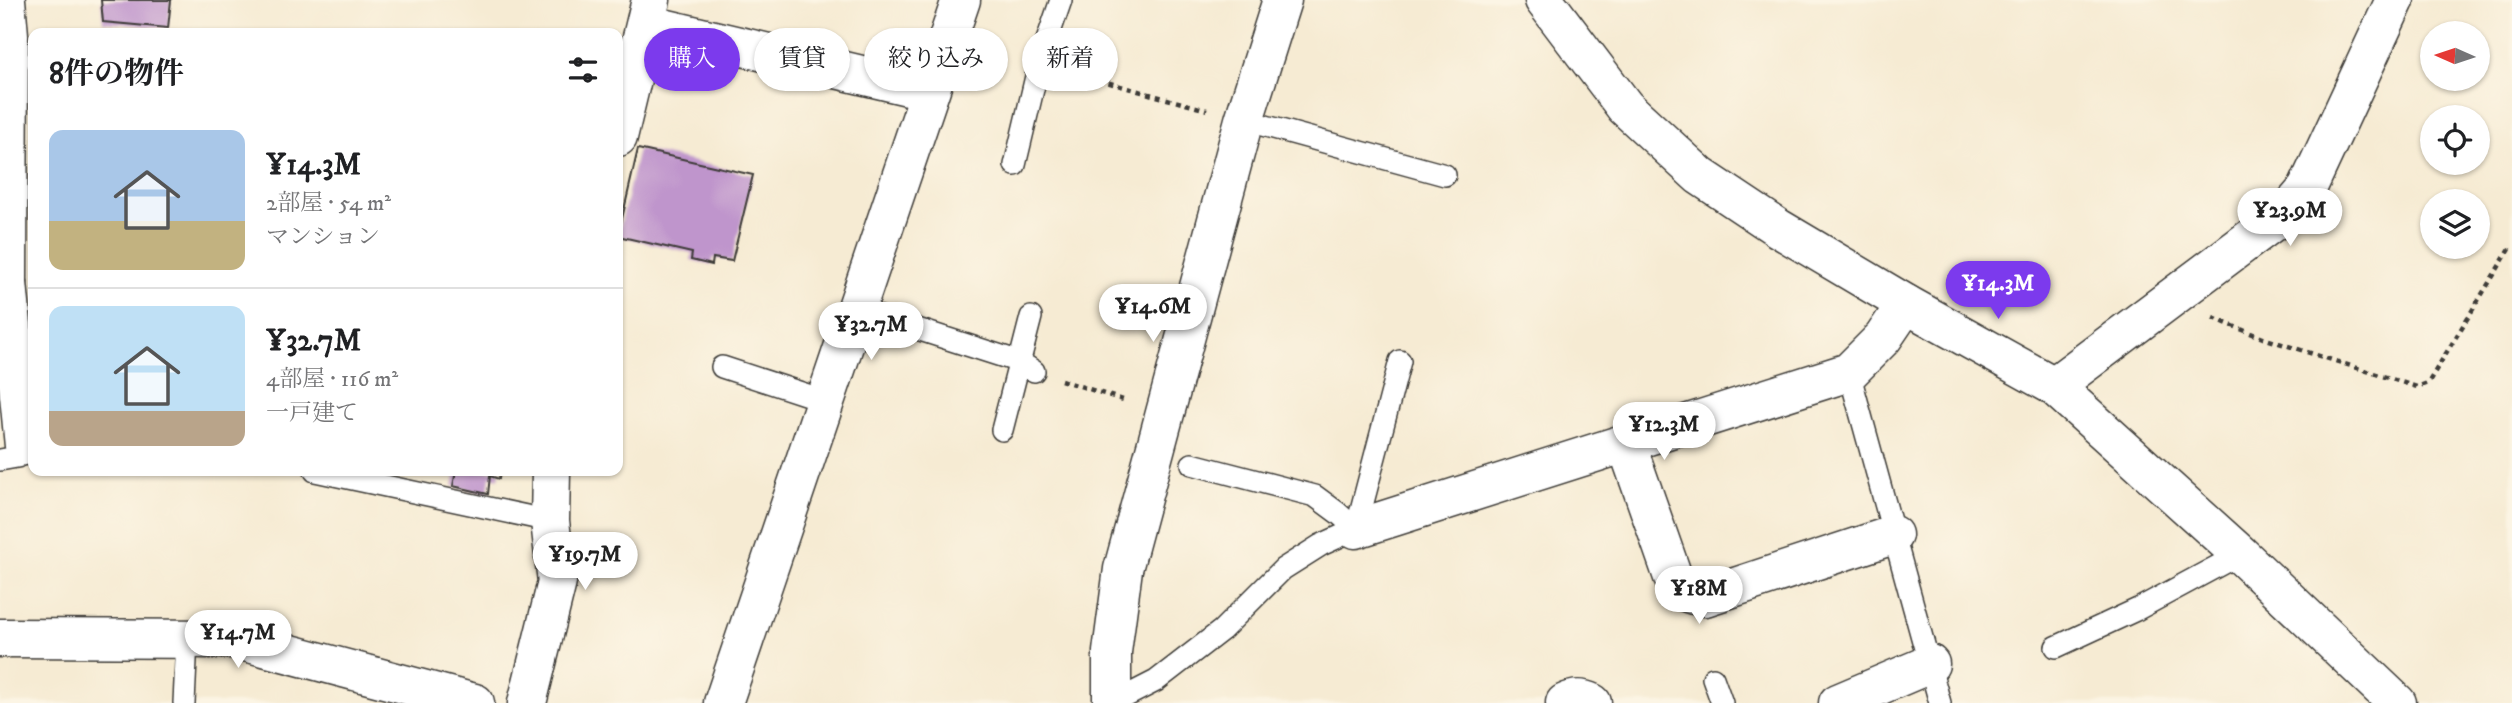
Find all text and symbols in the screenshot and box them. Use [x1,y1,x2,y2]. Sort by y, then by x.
north arrow [2420,21,2490,91]
map controls [2420,21,2490,259]
chip: 購入 [644,28,740,91]
chip: 賃貸 [754,28,850,91]
chip: 絞り込み [864,28,1008,91]
chip: 新着 [1022,28,1118,91]
icon: filters [564,51,602,89]
text: 8件の物件 [49,56,184,93]
button: locate [2420,105,2490,175]
text: ¥14.3M [266,147,361,184]
icon: home [105,158,189,242]
pin: ¥23.9M [2233,188,2347,248]
text: 2部屋 · 54 m² [266,189,391,218]
button: layers [2420,189,2490,259]
text: ¥23.9M [2253,196,2327,225]
text: マンション [266,223,380,252]
pin: ¥14.3M [1941,262,2055,321]
text: ¥14.3M [1962,269,2034,298]
pin: ¥14.6M [1096,284,1210,344]
text: ¥14.6M [1115,292,1191,321]
pin: ¥32.7M [814,302,928,362]
text: ¥32.7M [835,310,907,339]
text: ¥32.7M [266,323,361,360]
icon: home [105,334,189,418]
text: 4部屋 · 116 m² [266,365,398,394]
text: 一戸建て [266,399,358,428]
pin: ¥12.3M [1607,402,1721,462]
text: ¥12.3M [1629,410,1699,439]
pin: ¥19.7M [528,532,642,592]
text: ¥19.7M [549,540,621,569]
pin: ¥18M [1658,566,1740,626]
text: ¥18M [1671,574,1727,603]
pin: ¥14.7M [181,610,295,670]
text: ¥14.7M [201,618,275,647]

